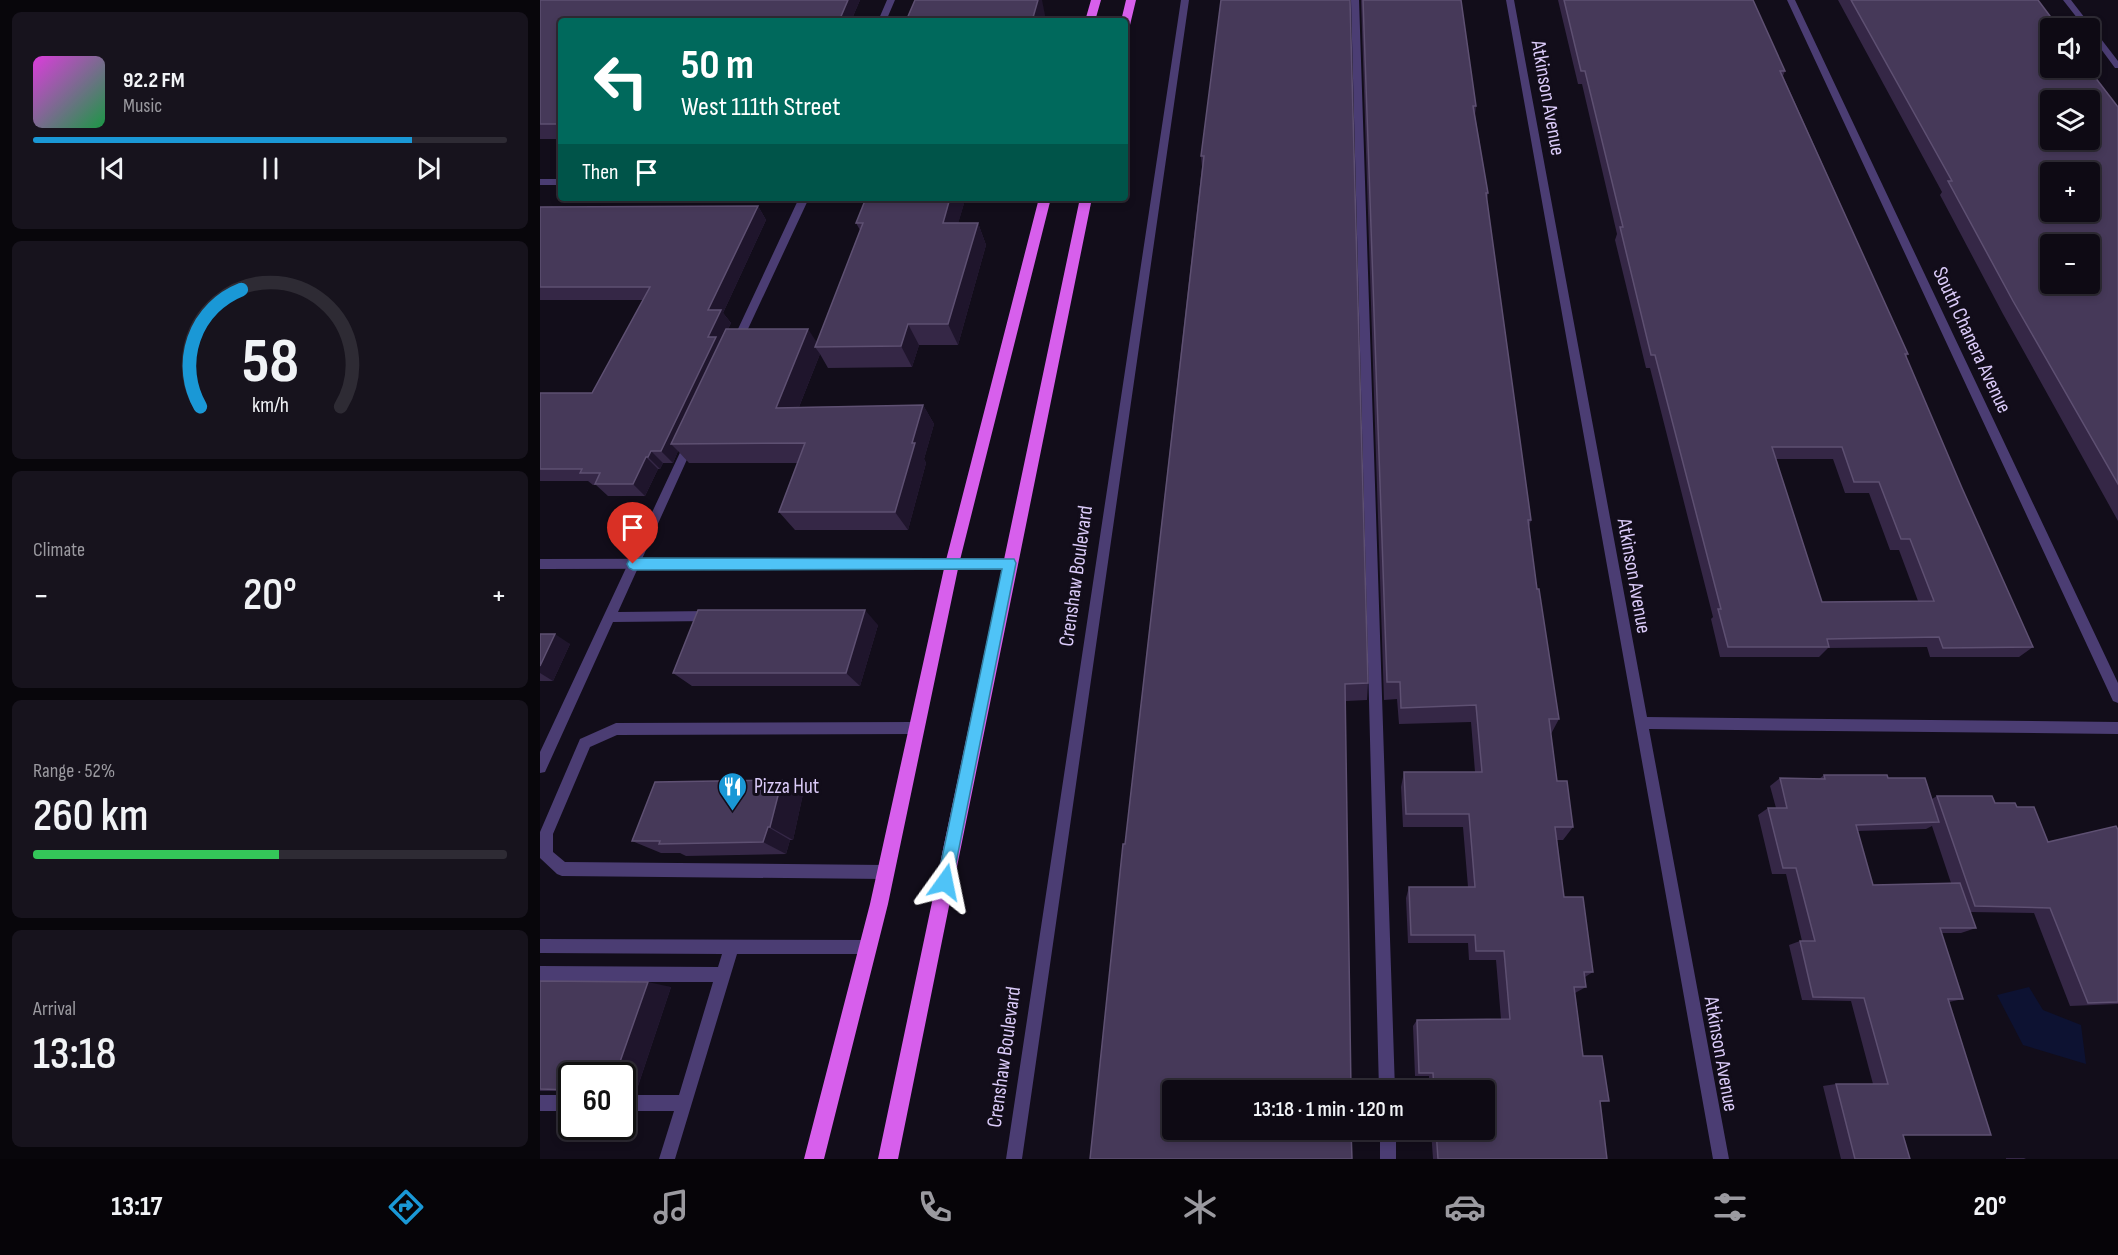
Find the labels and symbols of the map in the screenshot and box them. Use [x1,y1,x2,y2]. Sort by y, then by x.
street label: Atkinson Avenue [1525,38,1570,157]
street label: South Chanera Avenue [1927,263,2017,417]
pin [607,502,658,564]
street label: Crenshaw Boulevard [1054,504,1098,648]
street label: Atkinson Avenue [1611,516,1656,635]
restaurant icon: Pizza Hut [717,770,749,812]
place label: Pizza Hut [754,774,819,799]
position arrow [913,850,977,914]
street label: Crenshaw Boulevard [982,985,1026,1129]
street label: Atkinson Avenue [1698,994,1743,1113]
speed limit sign: 60 [558,1062,636,1140]

